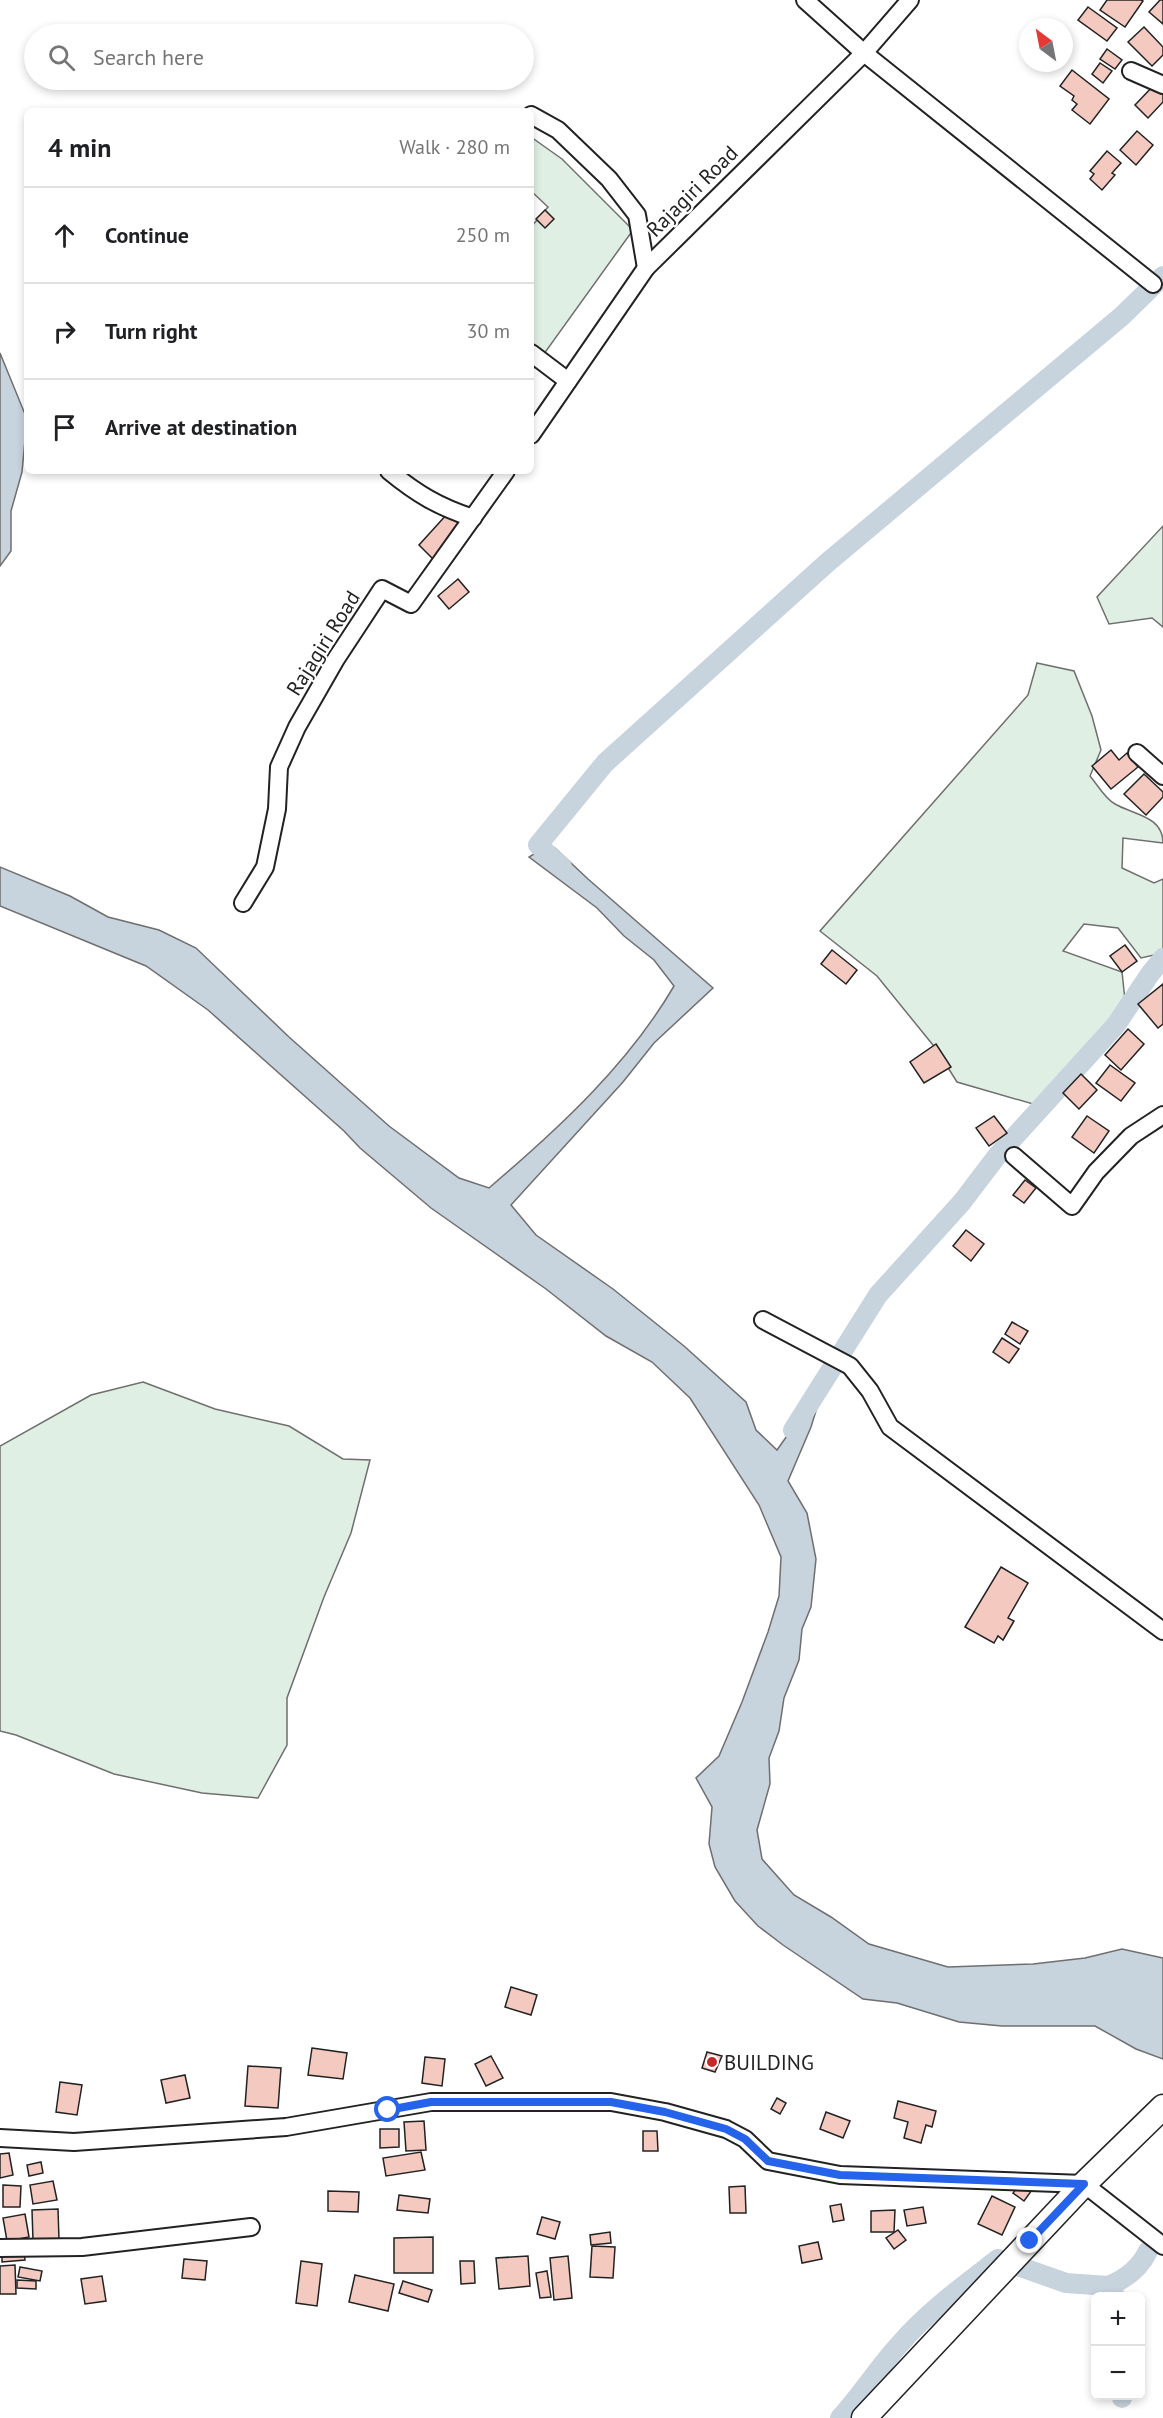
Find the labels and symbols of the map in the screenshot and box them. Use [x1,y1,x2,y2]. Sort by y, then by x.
north arrow [1019,18,1073,72]
street label: Rajagiri Road [641,140,743,242]
street label: Rajagiri Road [280,586,366,700]
place label: BUILDING [724,2049,814,2076]
marker: BUILDING [705,2055,719,2069]
route start [374,2096,400,2122]
route end [1016,2227,1042,2253]

